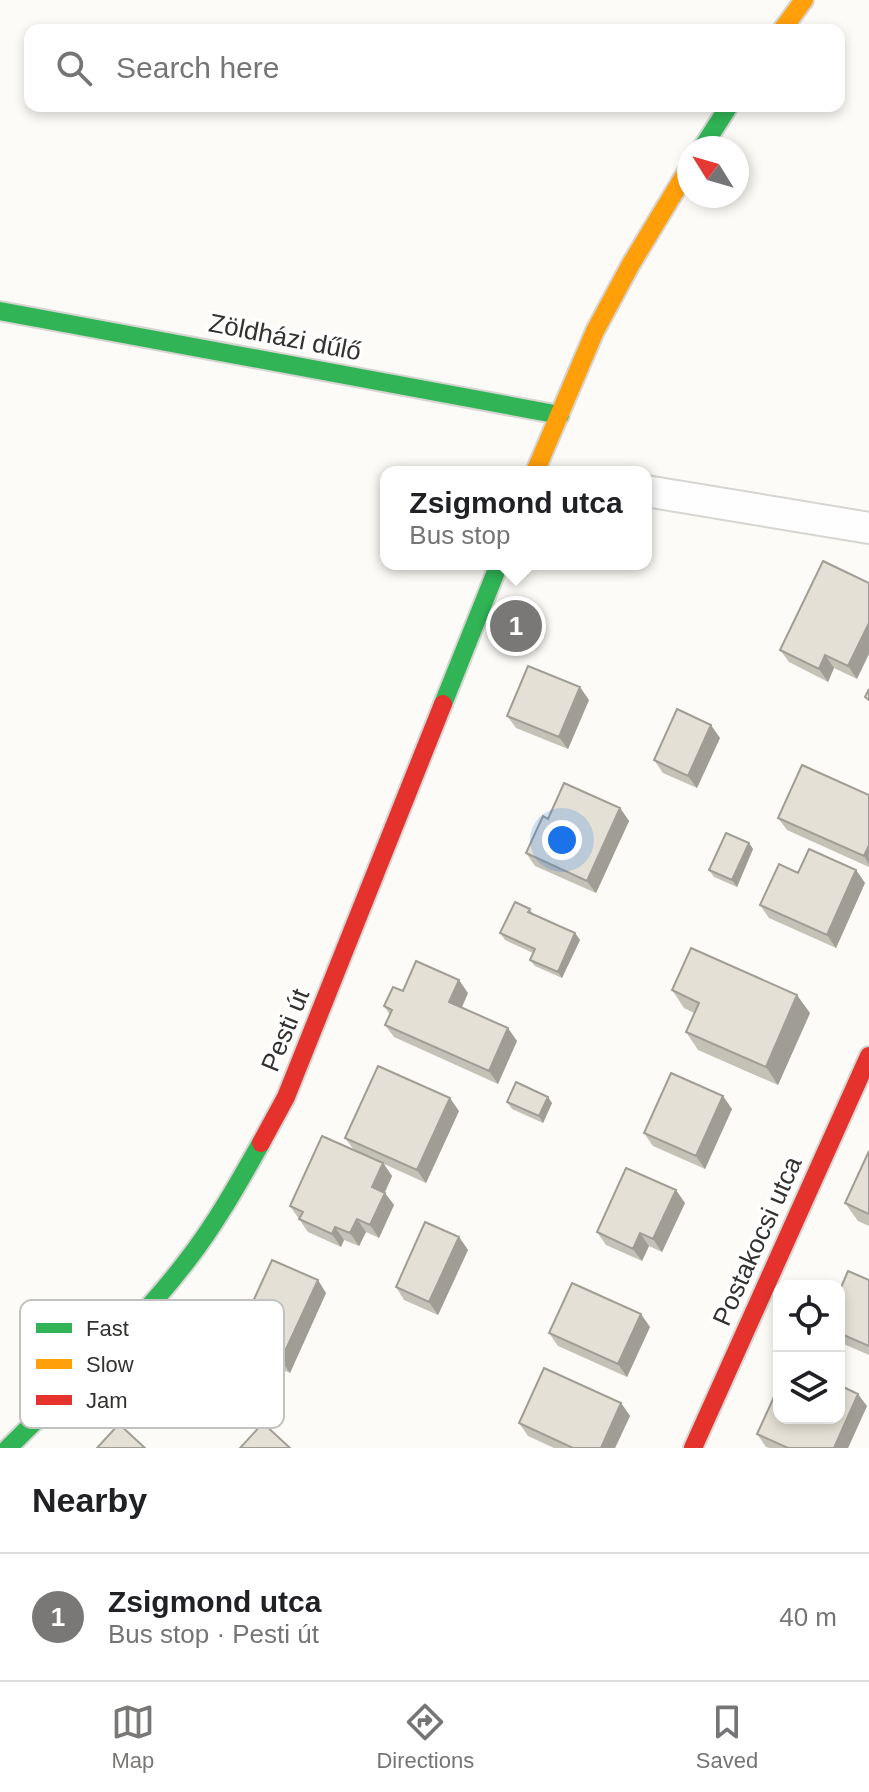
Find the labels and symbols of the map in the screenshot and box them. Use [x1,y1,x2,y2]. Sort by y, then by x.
north arrow [677,136,749,208]
street label: Zöldházi dűlő [206,308,364,366]
pin: 1 [490,596,542,656]
your location [542,820,582,860]
street label: Pesti út [255,983,315,1076]
street label: Postakocsi utca [706,1151,808,1330]
legend [20,1300,284,1428]
text: Fast [86,1316,129,1341]
text: Slow [86,1352,134,1377]
text: Jam [86,1388,128,1413]

